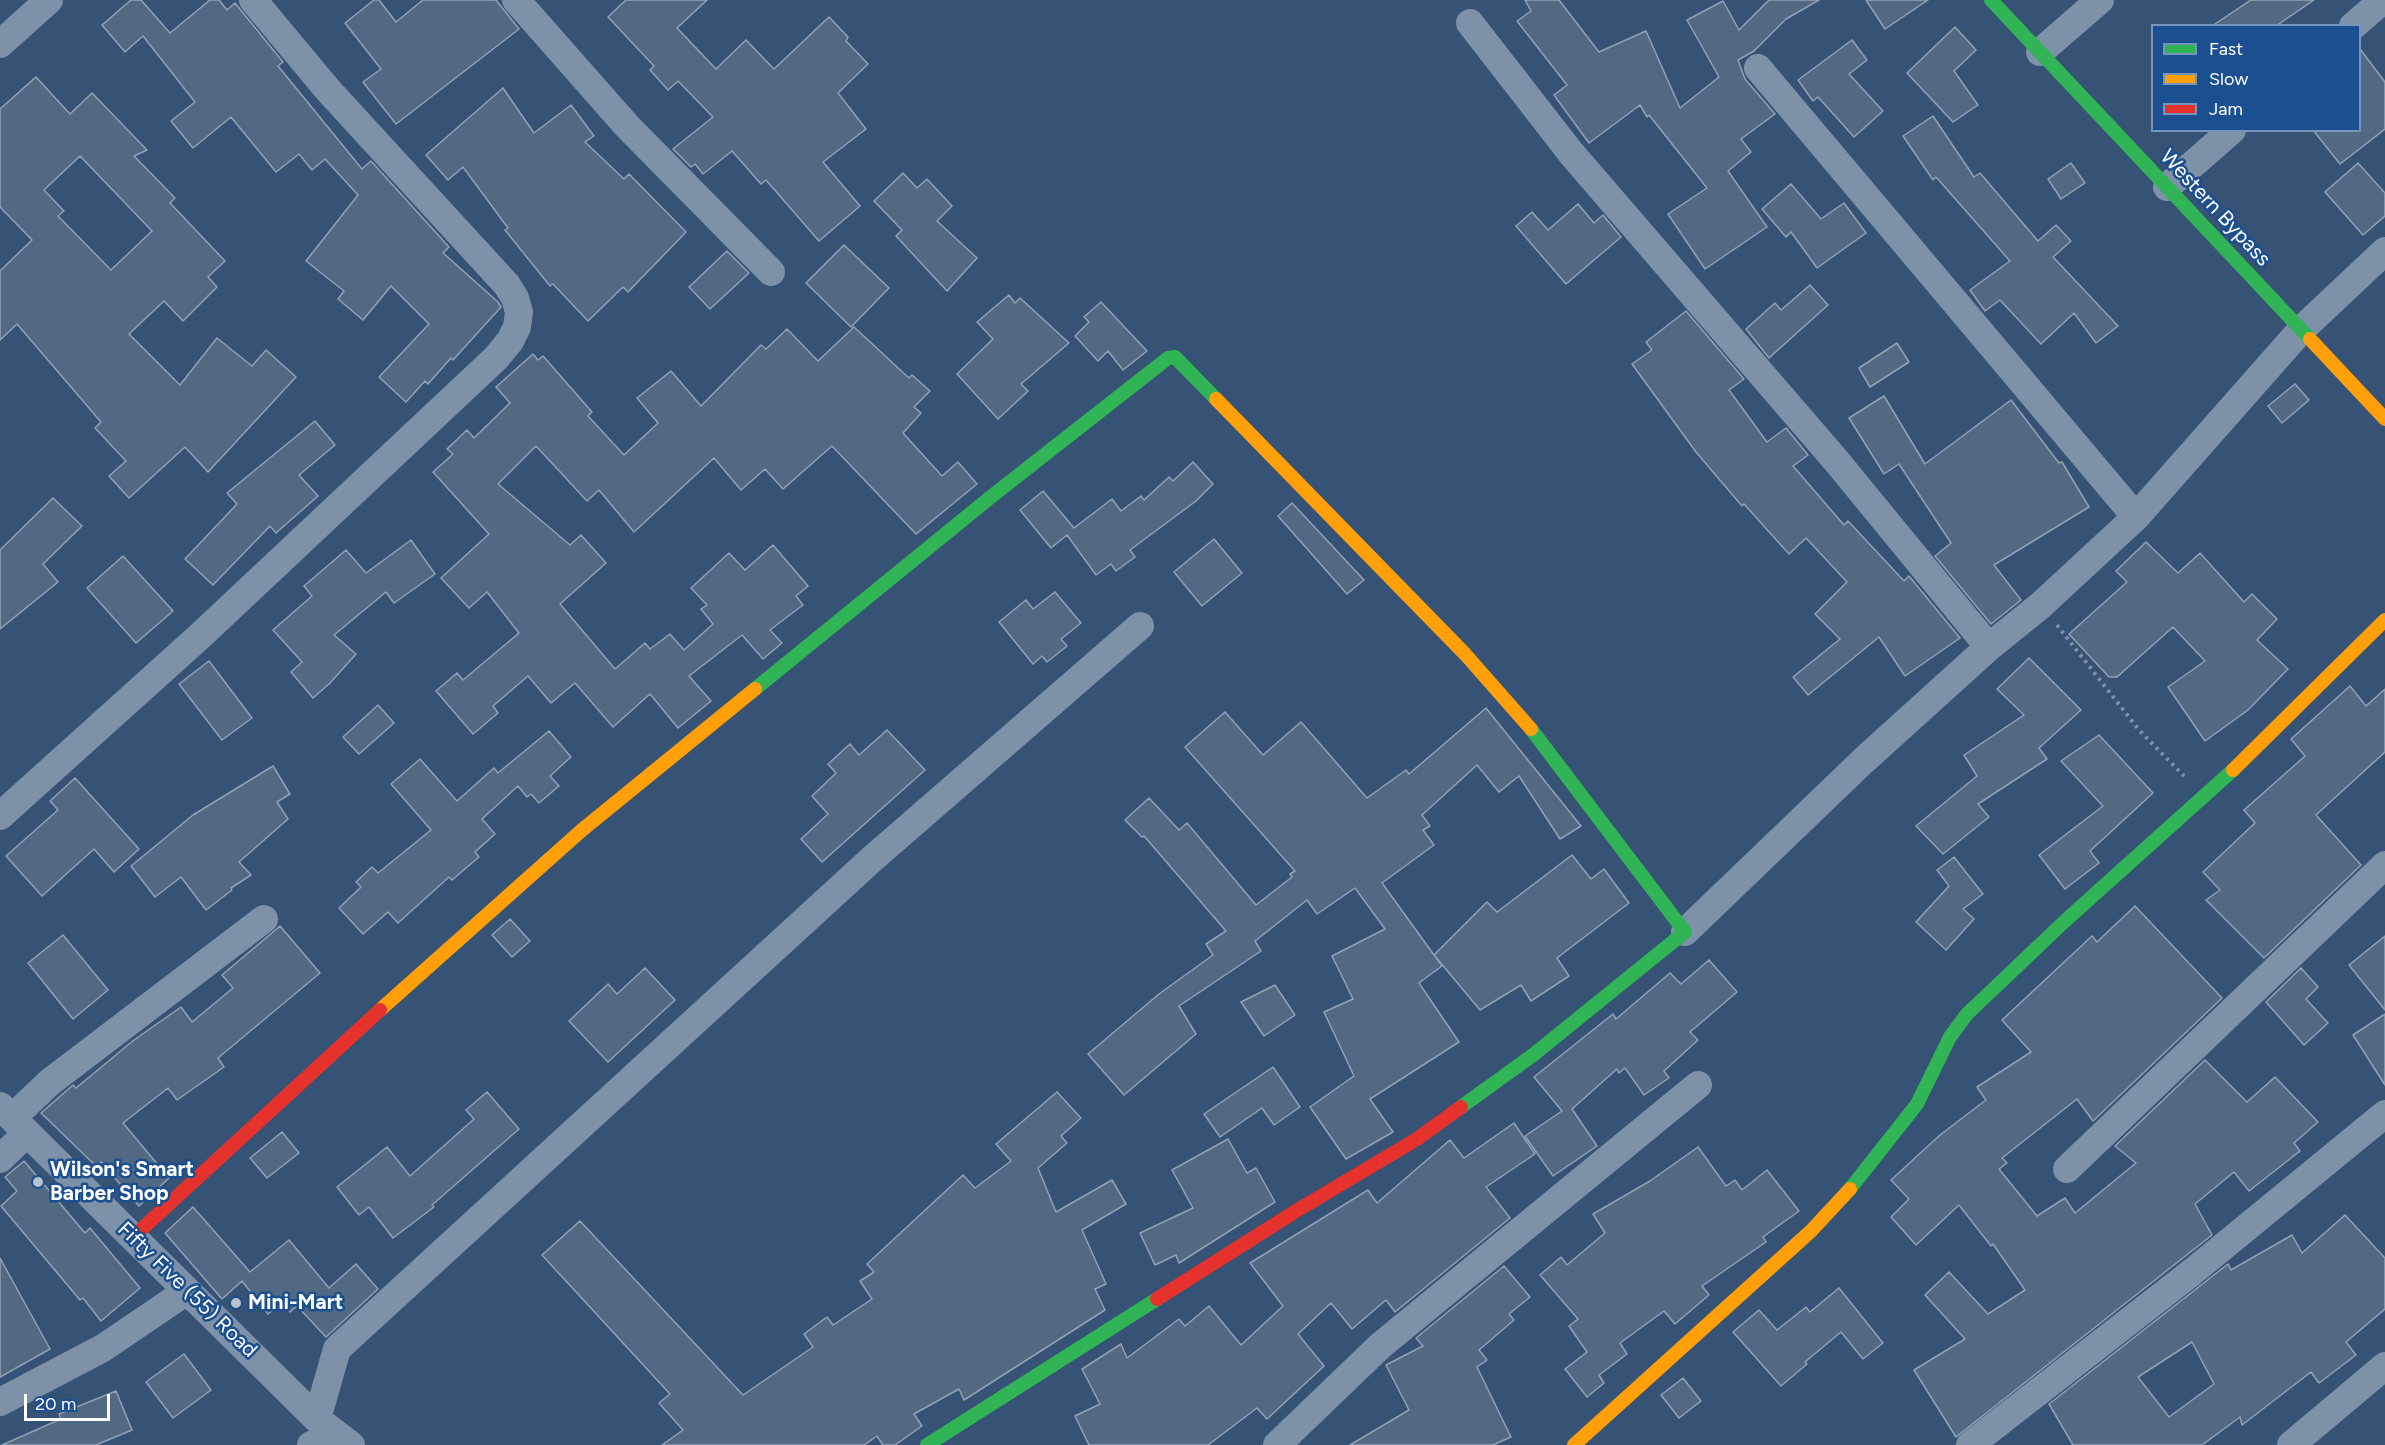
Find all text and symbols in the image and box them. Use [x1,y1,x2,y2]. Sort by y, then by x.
legend [2151,24,2361,132]
text: Fast [2209,38,2243,60]
text: Slow [2209,68,2248,90]
text: Jam [2209,98,2243,120]
street label: Western Bypass [2154,144,2276,272]
place label: Wilson's Smart Barber Shop [50,1157,194,1207]
marker: Wilson's Smart Barber Shop [31,1175,45,1189]
street label: Fifty Five (55) Road [112,1217,262,1363]
place label: Mini-Mart [248,1290,343,1316]
marker: Mini-Mart [229,1296,243,1310]
scale bar [27,1382,112,1420]
text: 20 m [35,1393,76,1415]

